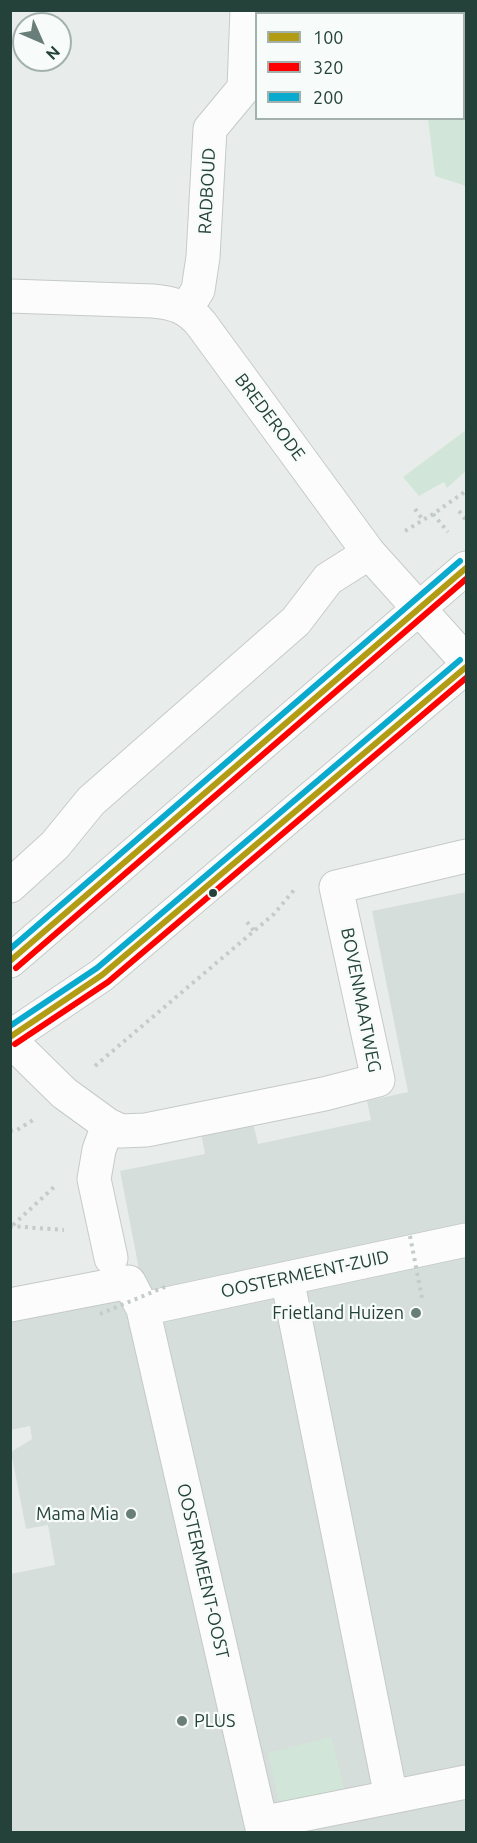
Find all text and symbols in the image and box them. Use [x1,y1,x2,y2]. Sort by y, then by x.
north arrow [12,12,72,72]
legend [255,12,465,120]
text: 100 [313,27,343,47]
text: N [43,43,64,64]
text: 320 [313,57,343,77]
text: 200 [313,87,343,107]
street label: RADBOUD [194,147,220,235]
street label: BREDERODE [230,369,310,465]
unlabelled marker [207,887,219,899]
street label: BOVENMAATWEG [336,926,386,1074]
street label: OOSTERMEENT-ZUID [219,1246,391,1302]
place label: Frietland Huizen [272,1302,404,1324]
marker: Frietland Huizen [409,1306,423,1320]
street label: OOSTERMEENT-OOST [172,1481,234,1661]
place label: Mama Mia [36,1503,119,1525]
marker: Mama Mia [124,1507,138,1521]
place label: PLUS [194,1710,236,1732]
marker: PLUS [175,1714,189,1728]

